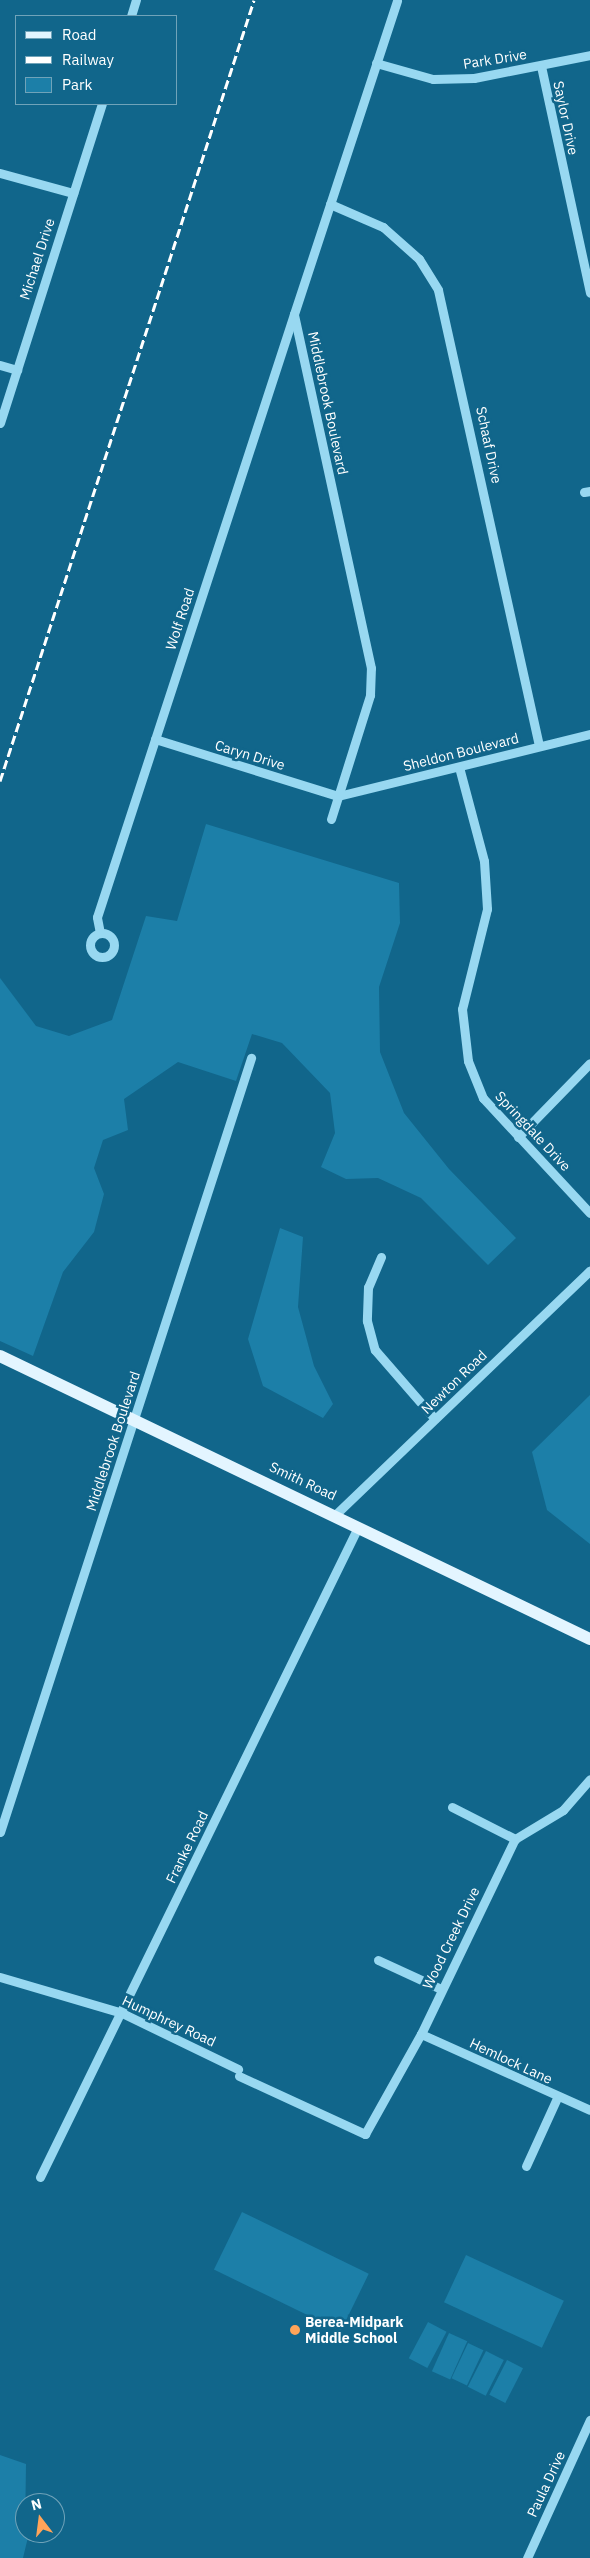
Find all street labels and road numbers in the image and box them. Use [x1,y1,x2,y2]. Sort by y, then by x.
street label: Park Drive [462,46,528,72]
street label: Saylor Drive [550,80,582,156]
street label: Michael Drive [16,216,58,302]
street label: Middlebrook Boulevard [305,330,351,476]
street label: Schaaf Drive [473,405,505,485]
street label: Wolf Road [162,586,198,652]
street label: Sheldon Boulevard [401,730,521,774]
street label: Caryn Drive [213,736,287,774]
street label: Springdale Drive [492,1088,574,1174]
street label: Newton Road [418,1347,490,1417]
street label: Middlebrook Boulevard [82,1369,144,1513]
street label: Smith Road [267,1458,339,1504]
street label: Franke Road [162,1808,212,1886]
street label: Wood Creek Drive [419,1884,483,1992]
street label: Humphrey Road [120,1992,218,2050]
street label: Hemlock Lane [467,2035,555,2087]
street label: Paula Drive [523,2448,569,2520]

